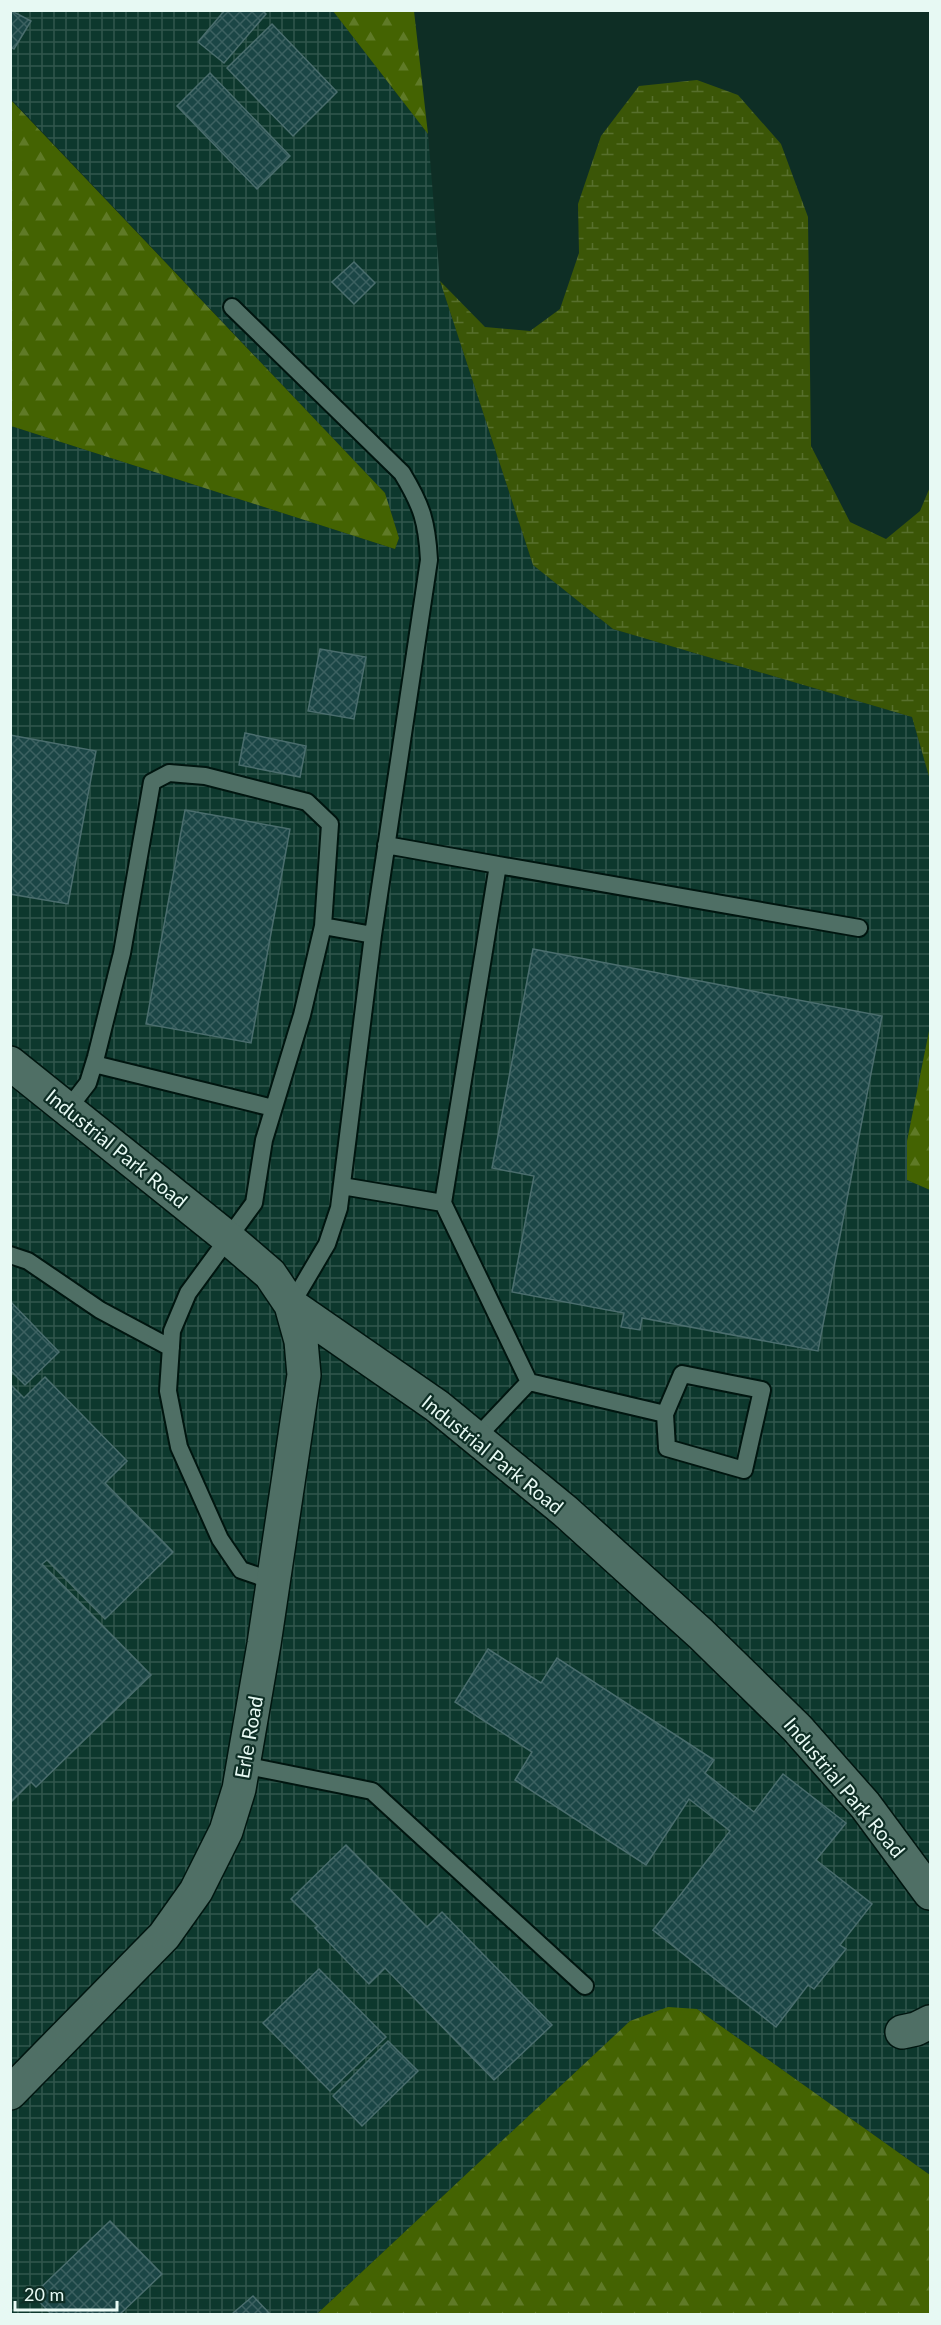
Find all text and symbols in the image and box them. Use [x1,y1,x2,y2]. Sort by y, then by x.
street label: Industrial Park Road [41,1084,193,1212]
street label: Industrial Park Road [417,1390,569,1518]
street label: Erle Road [229,1694,267,1780]
street label: Industrial Park Road [779,1712,911,1862]
scale bar [15,2274,117,2312]
text: 20 m [24,2283,64,2305]

